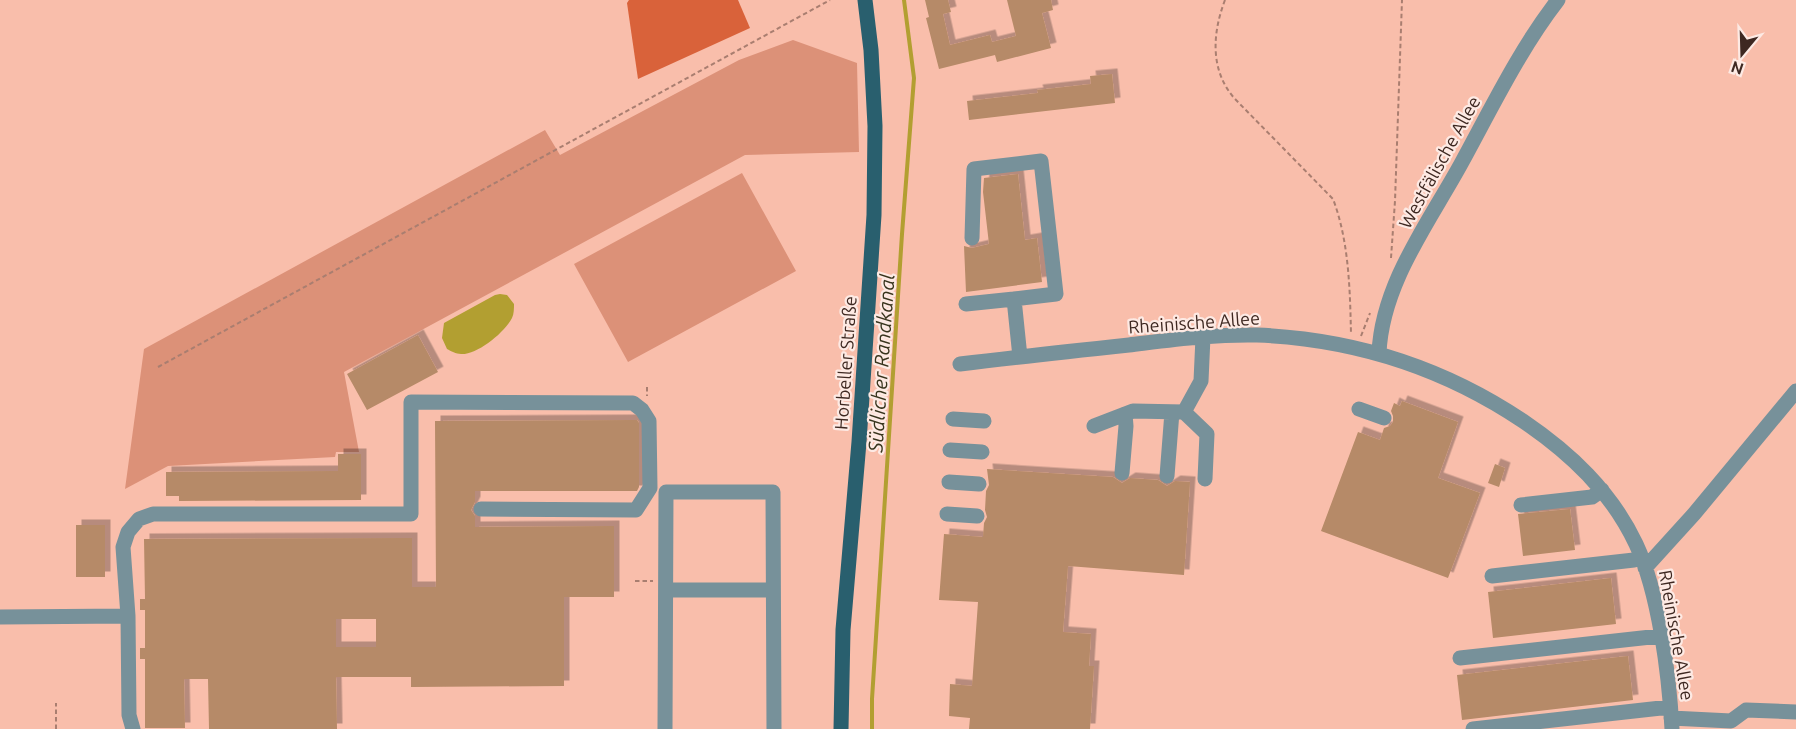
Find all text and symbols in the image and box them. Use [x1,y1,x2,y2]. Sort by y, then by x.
north arrow [1712,24,1772,84]
text: N [1729,58,1746,79]
street label: Westfälische Allee [1394,92,1484,232]
water label: Südlicher Randkanal [863,273,899,454]
street label: Horbeller Straße [830,295,860,431]
street label: Rheinische Allee [1127,307,1261,337]
street label: Rheinische Allee [1656,568,1698,702]

